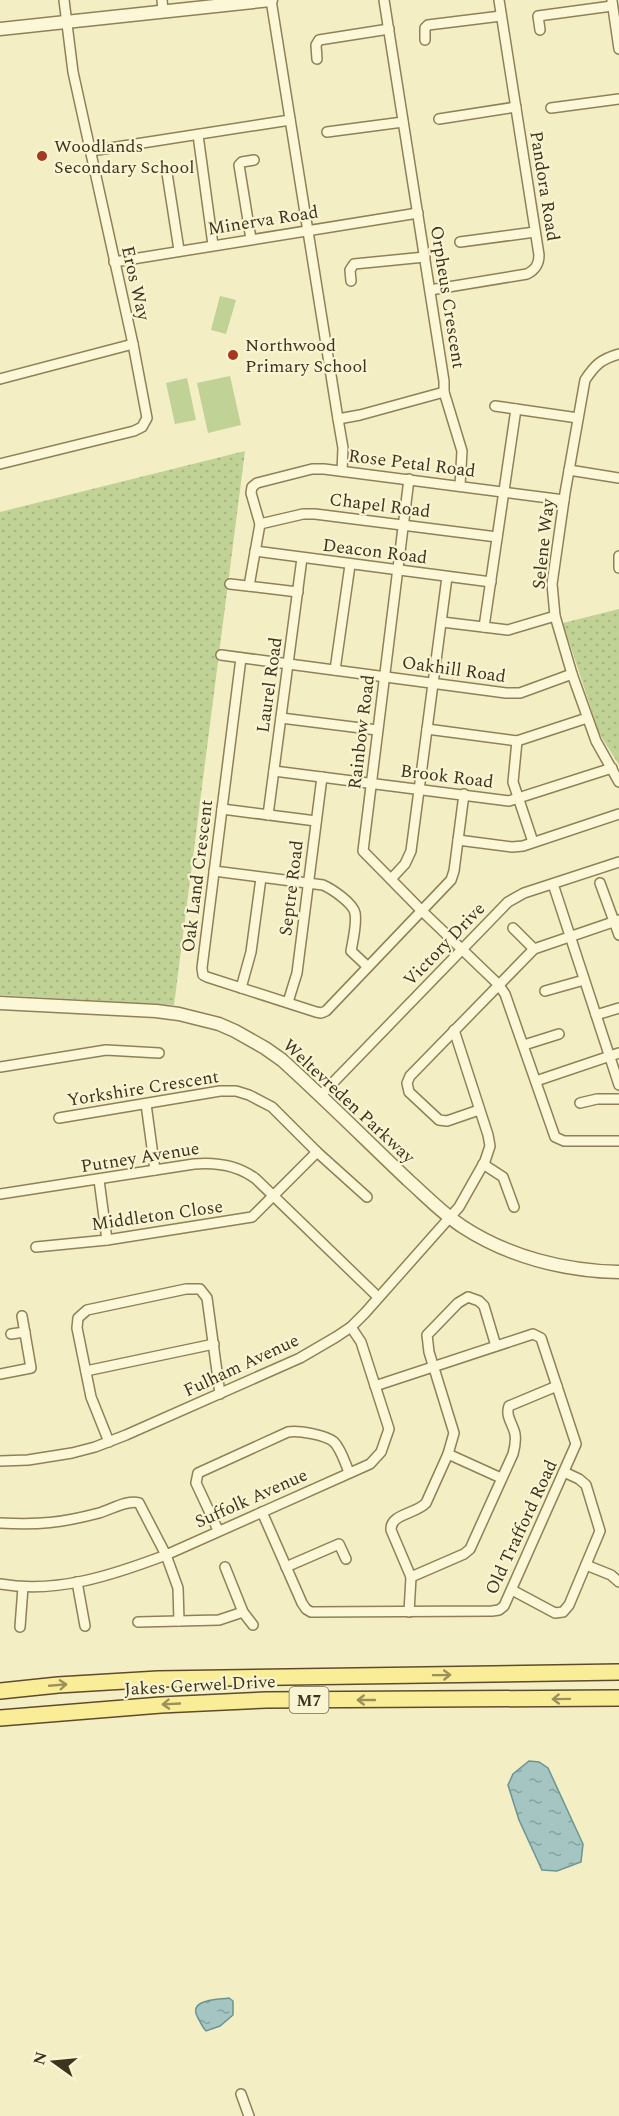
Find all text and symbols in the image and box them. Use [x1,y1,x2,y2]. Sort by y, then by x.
street label: Pandora Road [522,129,567,243]
place label: Woodlands Secondary School [54,133,194,181]
marker: Woodlands Secondary School [35,149,49,163]
street label: Minerva Road [206,198,320,243]
street label: Orpheus Crescent [423,224,472,370]
street label: Eros Way [114,243,157,324]
place label: Northwood Primary School [245,332,367,380]
marker: Northwood Primary School [226,348,240,362]
street label: Rose Petal Road [347,442,477,485]
street label: Chapel Road [328,486,432,525]
street label: Selene Way [525,496,562,591]
street label: Deacon Road [321,532,429,571]
street label: Laurel Road [249,635,290,735]
street label: Oakhill Road [400,649,508,690]
street label: Rainbow Road [341,673,382,791]
street label: Brook Road [399,757,495,796]
street label: Oak Land Crescent [175,798,220,954]
street label: Septre Road [272,839,311,938]
street label: Victory Drive [397,896,492,993]
street label: Weltevreden Parkway [276,1033,422,1171]
street label: Yorkshire Crescent [65,1063,221,1114]
street label: Putney Avenue [79,1135,201,1180]
street label: Middleton Close [90,1193,225,1238]
street label: Fulham Avenue [179,1327,303,1404]
street label: Old Trafford Road [478,1455,565,1599]
street label: Suffolk Avenue [190,1462,312,1535]
street label: Jakes Gerwel Drive [124,1668,276,1703]
one-way arrow [431,1669,451,1680]
one-way arrow [48,1679,68,1690]
road number: M7 [290,1687,328,1713]
one-way arrow [551,1693,571,1704]
one-way arrow [356,1694,376,1706]
one-way arrow [161,1699,181,1710]
north arrow [24,2032,84,2092]
text: N [27,2049,54,2068]

